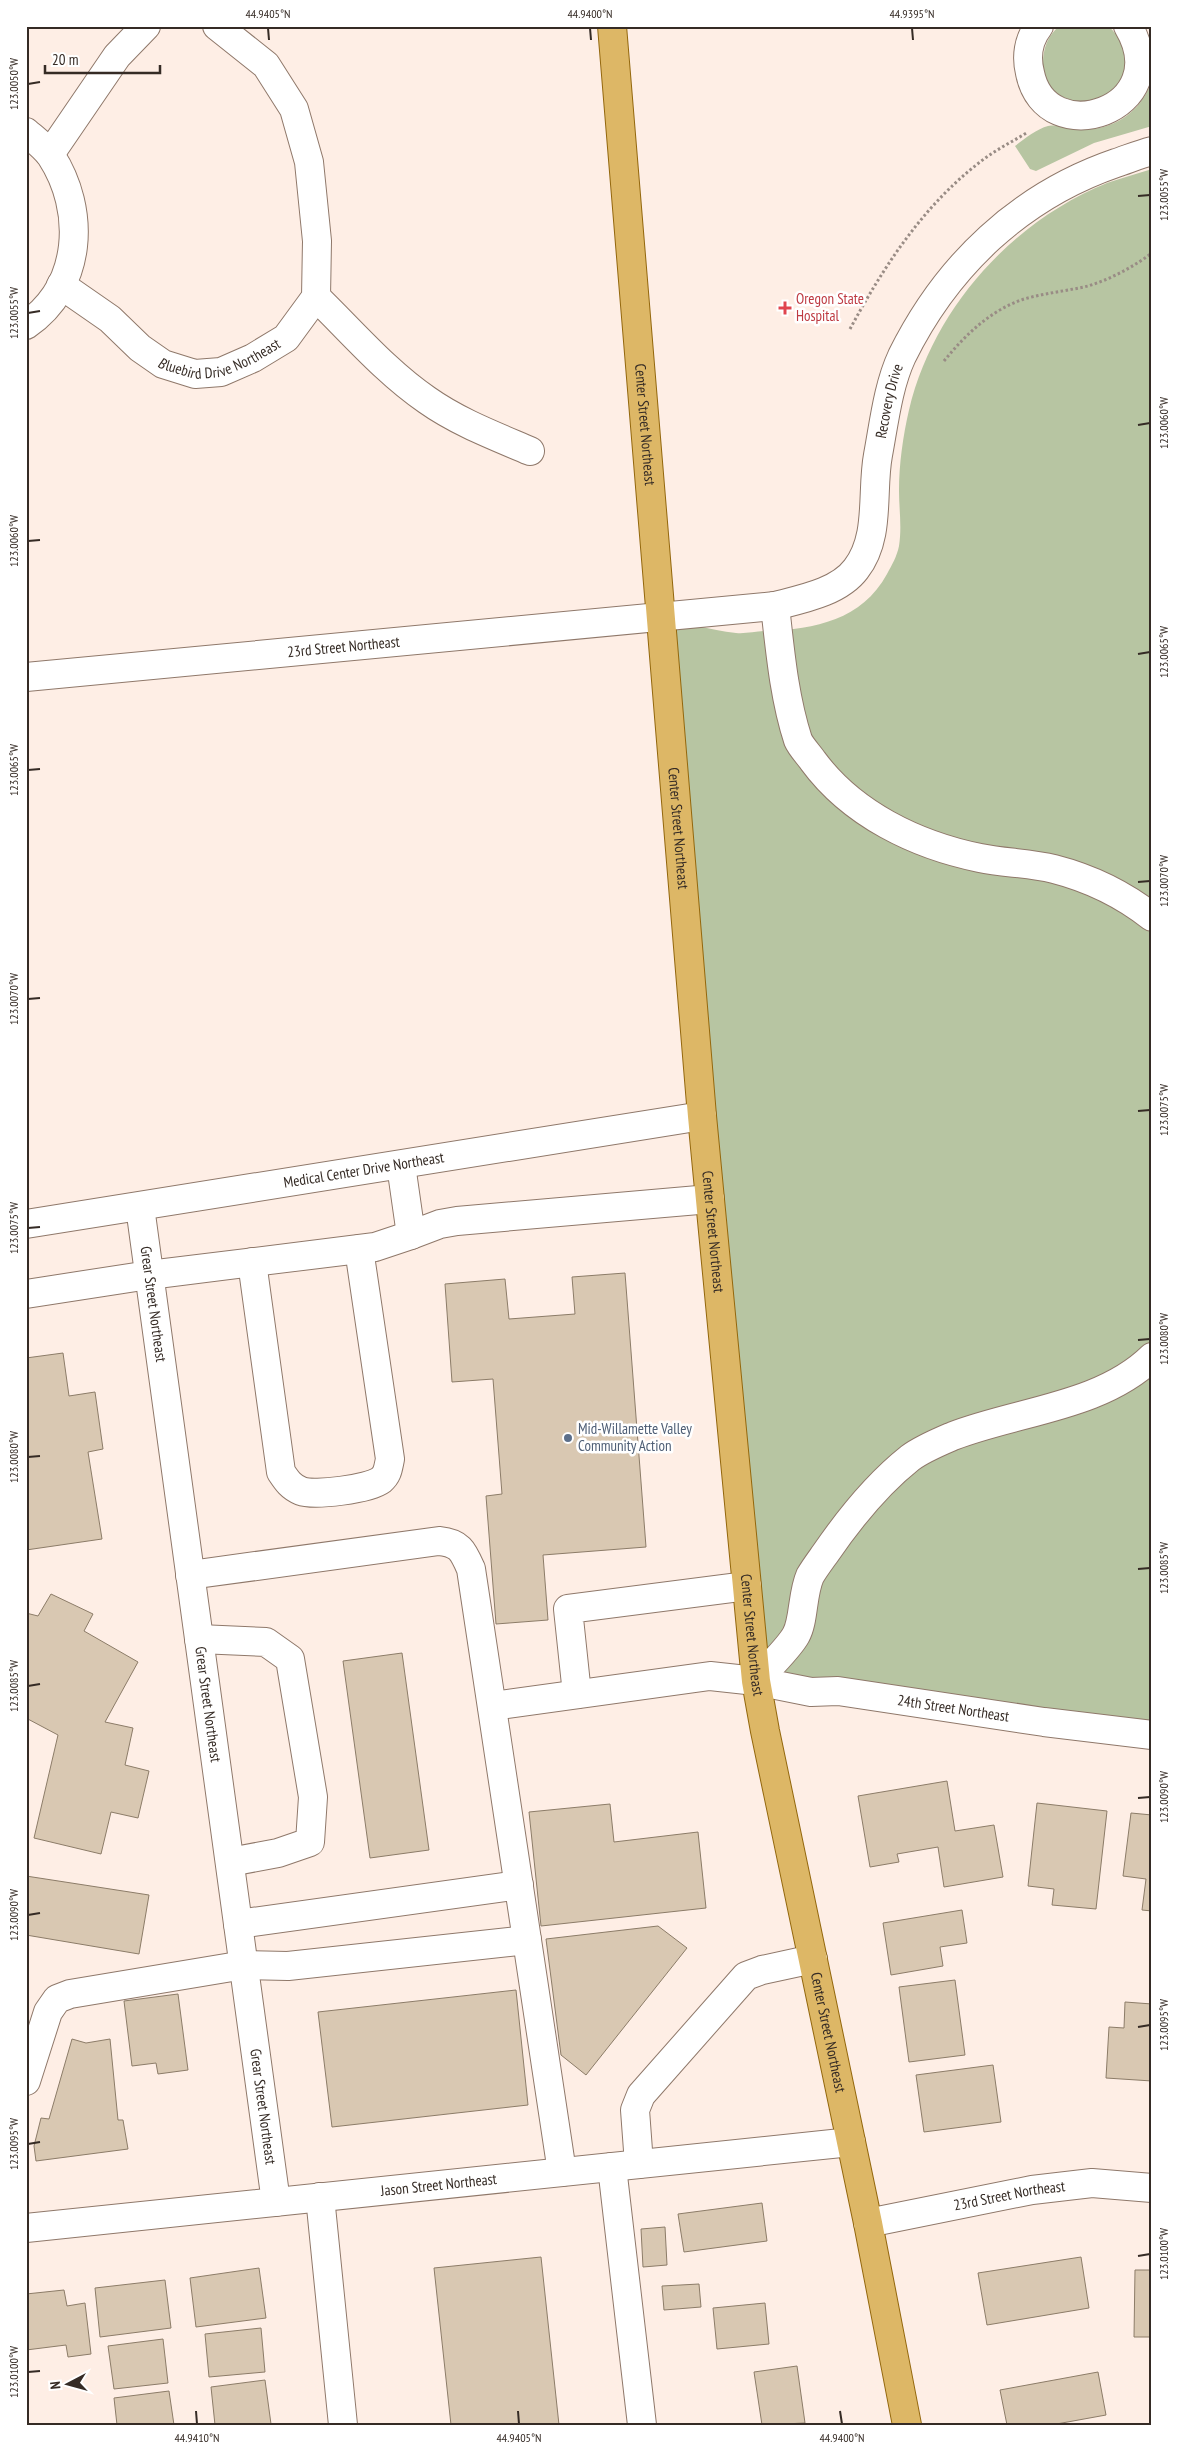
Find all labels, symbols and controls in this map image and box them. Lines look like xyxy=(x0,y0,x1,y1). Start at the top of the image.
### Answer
text: 44.9405°N xyxy=(245,6,291,21)
text: 44.9400°N xyxy=(567,6,613,21)
text: 44.9395°N xyxy=(889,6,935,21)
scale bar xyxy=(45,42,160,74)
text: 20 m xyxy=(52,50,78,69)
text: 123.0050°W xyxy=(6,58,21,110)
text: 123.0055°W xyxy=(1156,169,1171,221)
text: 123.0055°W xyxy=(6,287,21,339)
place label: Oregon State Hospital xyxy=(796,289,864,325)
marker: Oregon State Hospital xyxy=(778,301,792,315)
street label: Bluebird Drive Northeast xyxy=(155,334,284,383)
street label: Recovery Drive xyxy=(871,361,907,440)
street label: Center Street Northeast xyxy=(631,363,660,486)
text: 123.0060°W xyxy=(1156,397,1171,449)
text: 123.0060°W xyxy=(6,515,21,567)
text: 123.0065°W xyxy=(1156,626,1171,678)
street label: 23rd Street Northeast xyxy=(286,632,401,661)
text: 123.0065°W xyxy=(6,744,21,796)
street label: Center Street Northeast xyxy=(664,766,693,890)
text: 123.0070°W xyxy=(1156,855,1171,907)
text: 123.0070°W xyxy=(6,973,21,1025)
text: 123.0075°W xyxy=(1156,1084,1171,1136)
street label: Medical Center Drive Northeast xyxy=(282,1147,445,1192)
street label: Center Street Northeast xyxy=(698,1170,729,1293)
text: 123.0075°W xyxy=(6,1202,21,1254)
street label: Grear Street Northeast xyxy=(136,1245,171,1363)
text: 123.0080°W xyxy=(1156,1313,1171,1365)
place label: Mid-Willamette Valley Community Action xyxy=(578,1419,692,1455)
text: 123.0080°W xyxy=(6,1431,21,1483)
marker: Mid-Willamette Valley Community Action xyxy=(562,1432,574,1444)
text: 123.0085°W xyxy=(1156,1542,1171,1594)
street label: Center Street Northeast xyxy=(737,1573,768,1697)
street label: Grear Street Northeast xyxy=(191,1645,226,1763)
text: 123.0085°W xyxy=(6,1660,21,1712)
street label: 24th Street Northeast xyxy=(896,1690,1011,1726)
text: 123.0090°W xyxy=(1156,1771,1171,1823)
text: 123.0090°W xyxy=(6,1889,21,1941)
street label: Center Street Northeast xyxy=(807,1970,850,2094)
text: 123.0095°W xyxy=(1156,1999,1171,2051)
street label: Grear Street Northeast xyxy=(246,2048,281,2166)
text: 123.0095°W xyxy=(6,2118,21,2170)
street label: Jason Street Northeast xyxy=(379,2169,498,2200)
street label: 23rd Street Northeast xyxy=(952,2176,1066,2215)
text: 123.0100°W xyxy=(1156,2228,1171,2280)
text: 123.0100°W xyxy=(6,2346,21,2398)
north arrow xyxy=(42,2358,92,2408)
text: N xyxy=(46,2381,64,2390)
text: 44.9410°N xyxy=(174,2430,220,2445)
text: 44.9405°N xyxy=(496,2430,542,2445)
text: 44.9400°N xyxy=(819,2430,865,2445)

